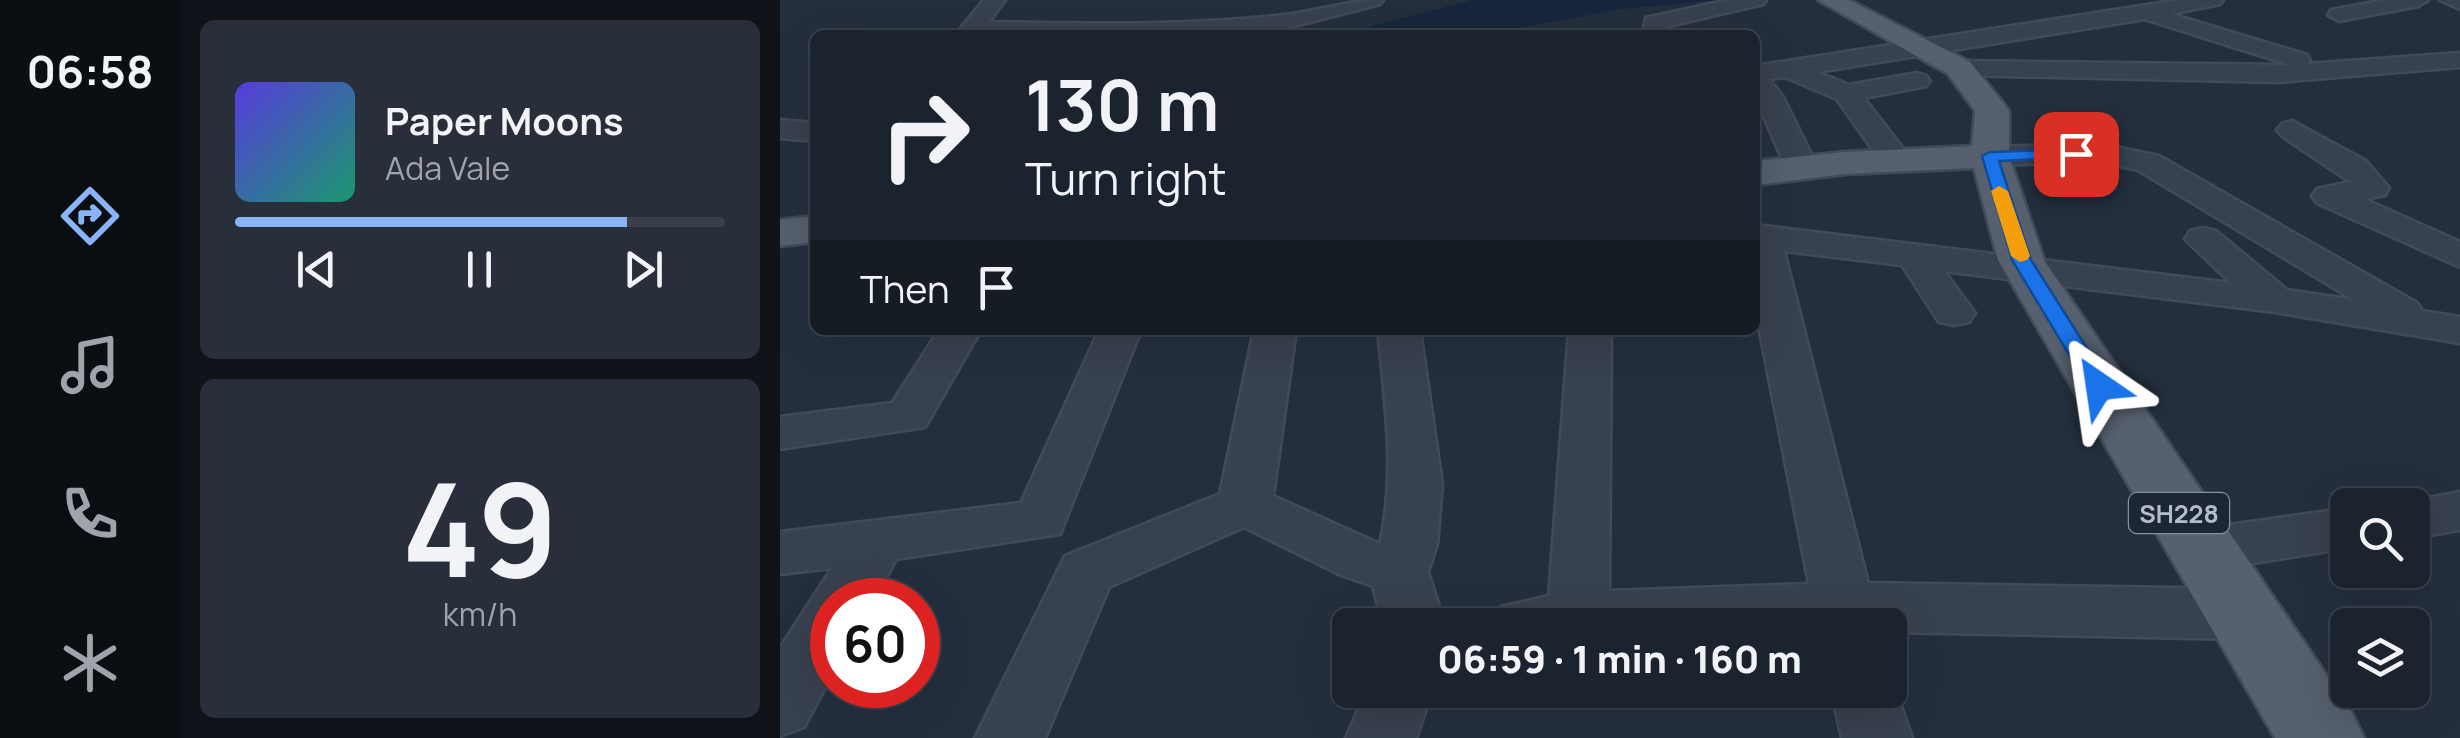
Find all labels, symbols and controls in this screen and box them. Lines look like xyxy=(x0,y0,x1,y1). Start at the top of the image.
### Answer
text: 06:58 xyxy=(27,40,153,102)
text: 130 m xyxy=(1025,56,1219,152)
icon: right xyxy=(860,70,990,200)
text: Paper Moons xyxy=(385,94,624,146)
pin xyxy=(2034,112,2119,197)
icon: arrive xyxy=(2049,127,2104,182)
text: Ada Vale xyxy=(385,146,510,190)
text: Turn right xyxy=(1025,147,1226,209)
icon: directions xyxy=(55,181,125,251)
icon: previous xyxy=(289,242,344,297)
icon: pause xyxy=(452,242,507,297)
icon: next xyxy=(616,242,671,297)
icon: arrive xyxy=(969,260,1024,315)
text: Then xyxy=(860,262,949,314)
icon: music xyxy=(55,330,125,400)
position arrow xyxy=(2047,334,2151,438)
text: 49 xyxy=(402,438,558,616)
icon: phone xyxy=(55,479,125,549)
map controls xyxy=(2330,488,2430,708)
button: search xyxy=(2330,488,2430,588)
road number: SH228 xyxy=(2129,493,2229,533)
speed limit sign: 60 xyxy=(810,578,940,708)
text: km/h xyxy=(443,592,517,636)
button: layers xyxy=(2330,608,2430,708)
icon: climate xyxy=(55,628,125,698)
text: 06:59 · 1 min · 160 m xyxy=(1437,632,1802,684)

